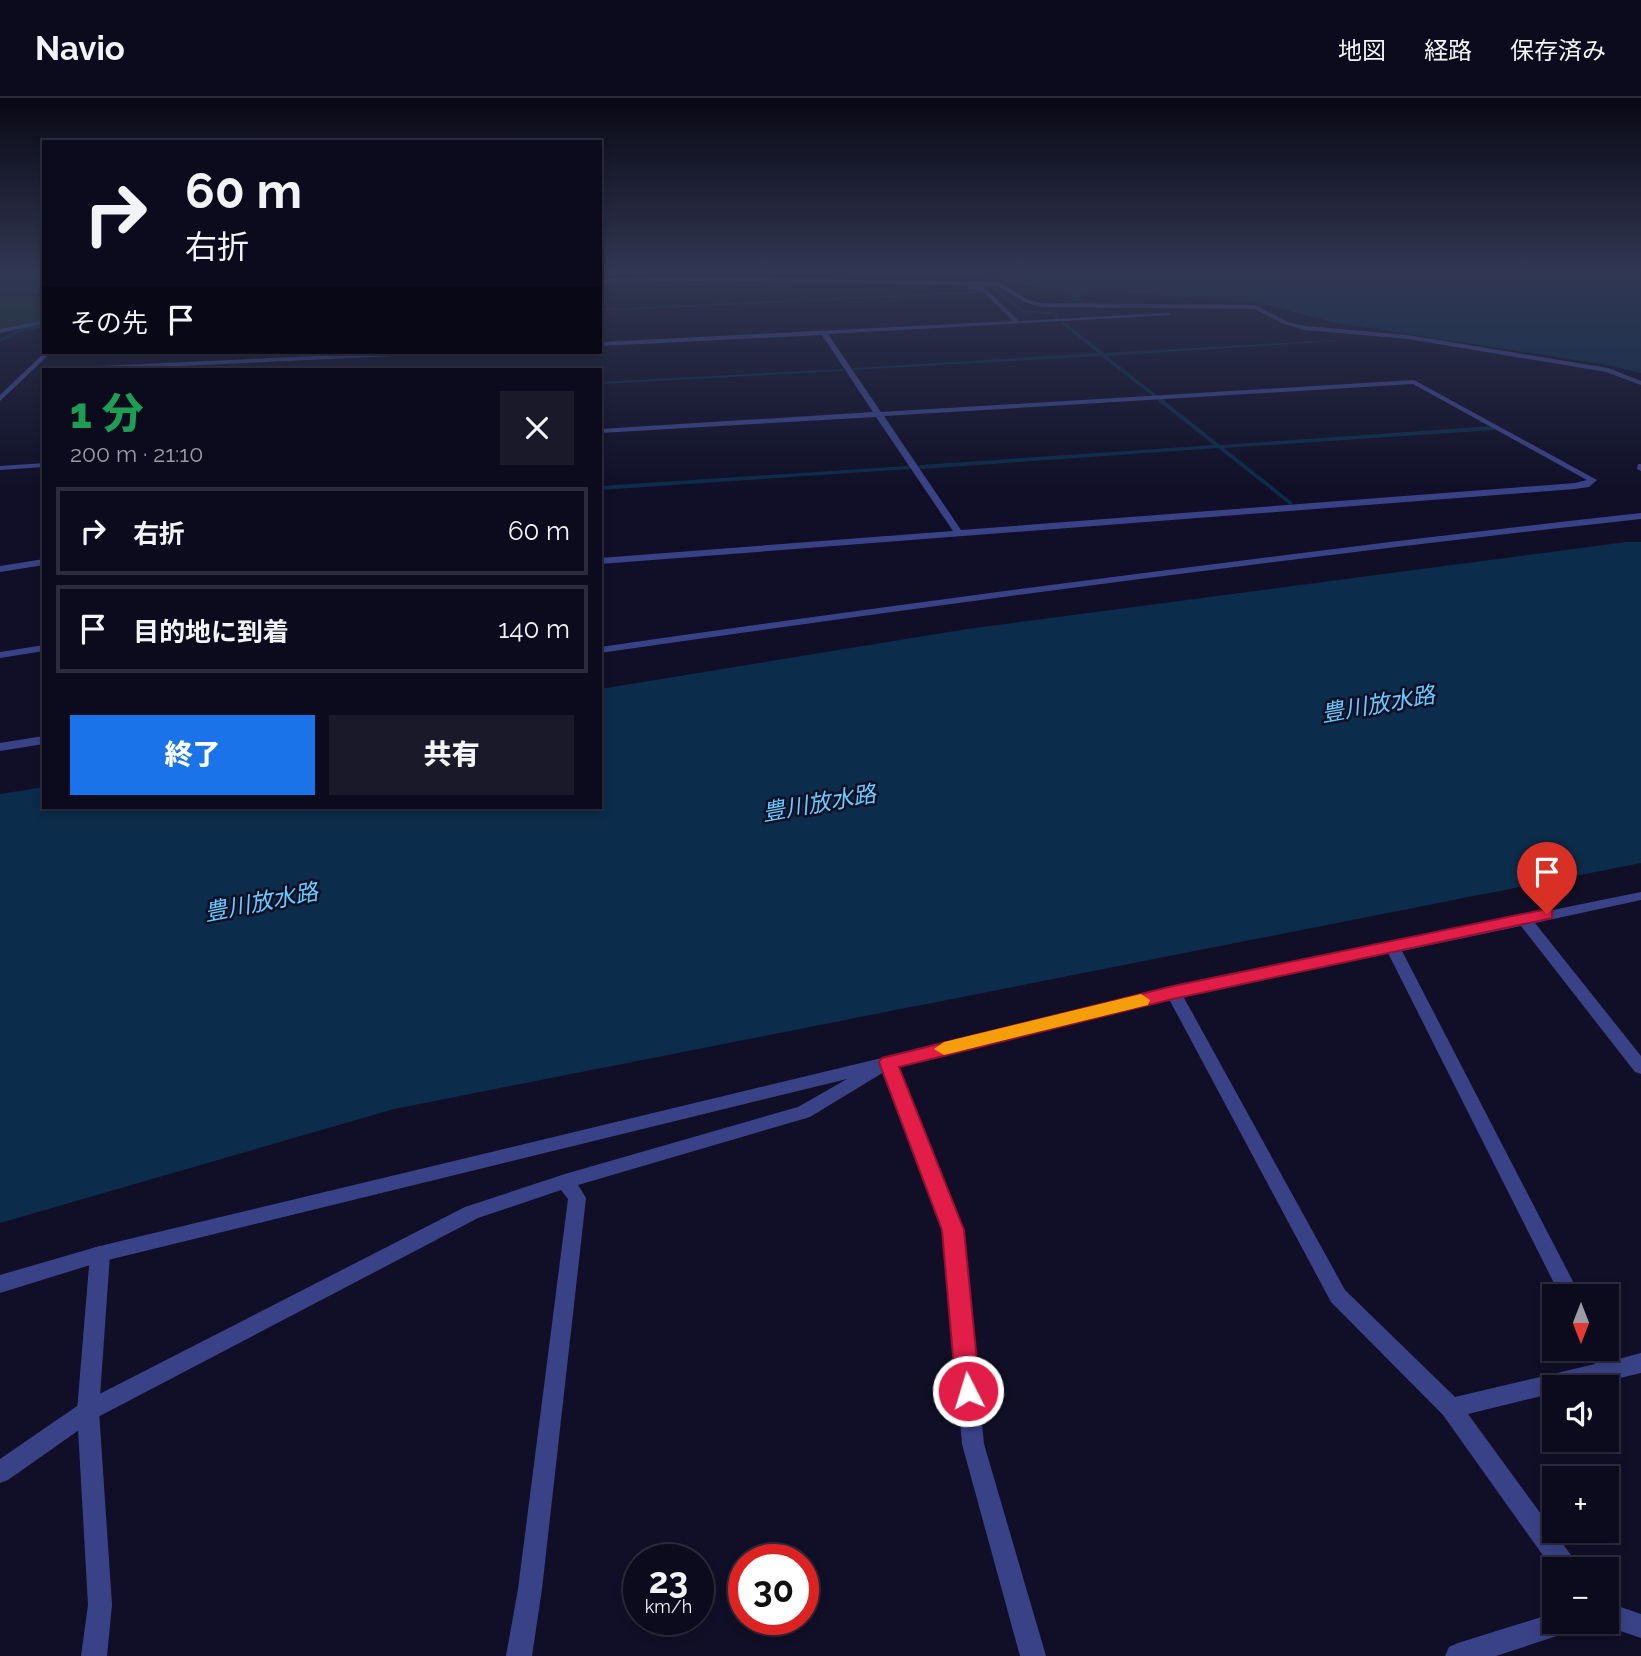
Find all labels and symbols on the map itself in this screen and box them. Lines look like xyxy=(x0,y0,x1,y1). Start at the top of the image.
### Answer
water label: 豊川放水路 xyxy=(1319,680,1439,727)
water label: 豊川放水路 xyxy=(760,779,880,826)
pin xyxy=(1517,842,1577,914)
water label: 豊川放水路 xyxy=(202,877,322,926)
north arrow xyxy=(1542,1284,1619,1362)
position arrow xyxy=(931,1354,1005,1428)
speed limit sign: 30 xyxy=(728,1544,819,1635)

